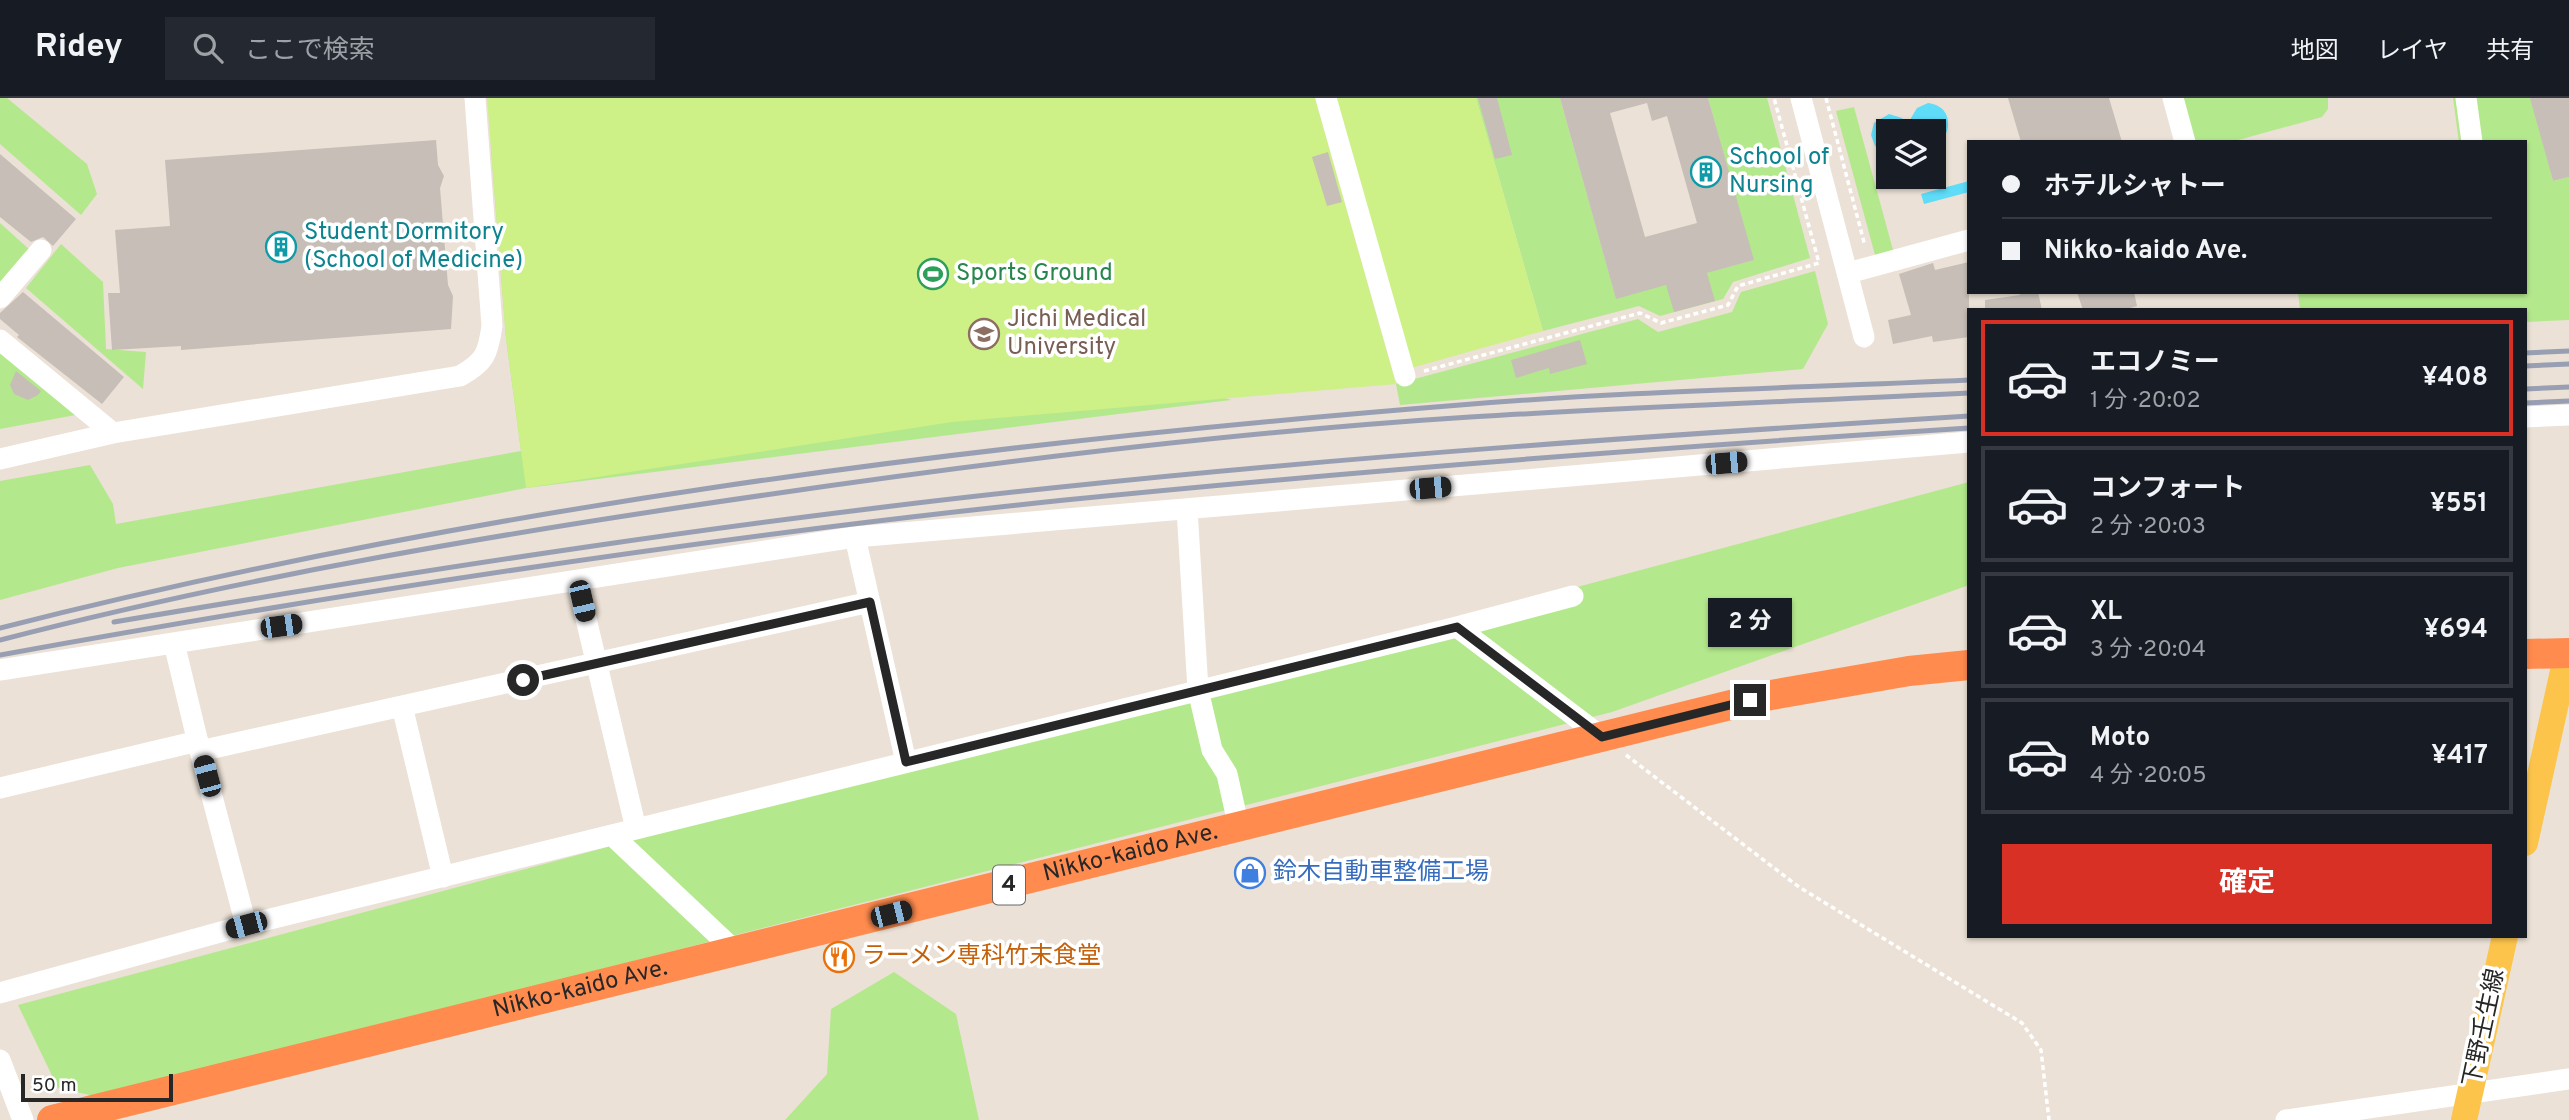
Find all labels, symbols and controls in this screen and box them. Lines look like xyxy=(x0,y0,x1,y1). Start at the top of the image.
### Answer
search box xyxy=(165,17,655,80)
text: Ridey xyxy=(35,27,123,69)
icon: search xyxy=(189,29,227,67)
text: ここで検索 xyxy=(245,35,375,68)
text: 地図 xyxy=(2291,37,2339,67)
text: レイヤ xyxy=(2377,37,2448,67)
text: 共有 xyxy=(2486,37,2534,67)
map controls xyxy=(1876,119,1946,189)
button: layers xyxy=(1876,119,1946,189)
place label: School of Nursing xyxy=(1729,143,1829,201)
building icon: School of Nursing xyxy=(1689,155,1723,189)
text: ホテルシャトー xyxy=(2044,171,2226,204)
place label: Student Dormitory (School of Medicine) xyxy=(304,218,523,276)
building icon: Student Dormitory (School of Medicine) xyxy=(264,230,298,264)
text: Nikko-kaido Ave. xyxy=(2044,235,2247,268)
sports icon: Sports Ground xyxy=(916,257,950,291)
place label: Sports Ground xyxy=(956,259,1113,289)
place label: Jichi Medical University xyxy=(1007,305,1146,363)
school or university icon: Jichi Medical University xyxy=(967,317,1001,351)
icon: car xyxy=(2006,347,2069,410)
text: エコノミー xyxy=(2090,347,2220,380)
text: ¥408 xyxy=(2422,362,2488,395)
text: 1 分 · 20:02 xyxy=(2090,387,2201,416)
car xyxy=(1705,451,1748,475)
icon: car xyxy=(2006,473,2069,536)
text: コンフォート xyxy=(2090,473,2245,506)
car xyxy=(1409,476,1452,500)
text: ¥551 xyxy=(2430,488,2488,521)
text: 2 分 · 20:03 xyxy=(2090,513,2206,542)
car xyxy=(568,578,597,624)
text: XL xyxy=(2090,596,2122,629)
callout: 2 分 xyxy=(1708,598,1792,648)
icon: car xyxy=(2006,599,2069,662)
text: 2 分 xyxy=(1729,608,1771,637)
car xyxy=(259,613,304,639)
text: ¥694 xyxy=(2424,614,2488,647)
text: 3 分 · 20:04 xyxy=(2090,636,2206,665)
route start xyxy=(507,664,539,696)
route end xyxy=(1734,684,1766,716)
text: Moto xyxy=(2090,722,2150,755)
icon: car xyxy=(2006,725,2069,788)
text: ¥417 xyxy=(2431,740,2488,773)
car xyxy=(192,753,223,799)
text: 4 分 · 20:05 xyxy=(2090,762,2207,791)
street label: Nikko-kaido Ave. xyxy=(1040,817,1221,889)
button: 確定 xyxy=(2002,844,2492,924)
shop icon: 鈴木自動車整備工場 xyxy=(1233,856,1267,890)
place label: 鈴木自動車整備工場 xyxy=(1273,858,1489,888)
road number: 4 xyxy=(993,866,1025,904)
car xyxy=(869,899,914,929)
car xyxy=(223,909,270,941)
restaurant icon: ラーメン専科竹末食堂 xyxy=(822,940,856,974)
place label: ラーメン専科竹末食堂 xyxy=(862,942,1101,972)
street label: Nikko-kaido Ave. xyxy=(490,953,671,1025)
street label: 下野壬生線 xyxy=(2458,966,2512,1090)
scale bar xyxy=(21,1071,173,1103)
text: 50 m xyxy=(32,1074,77,1098)

